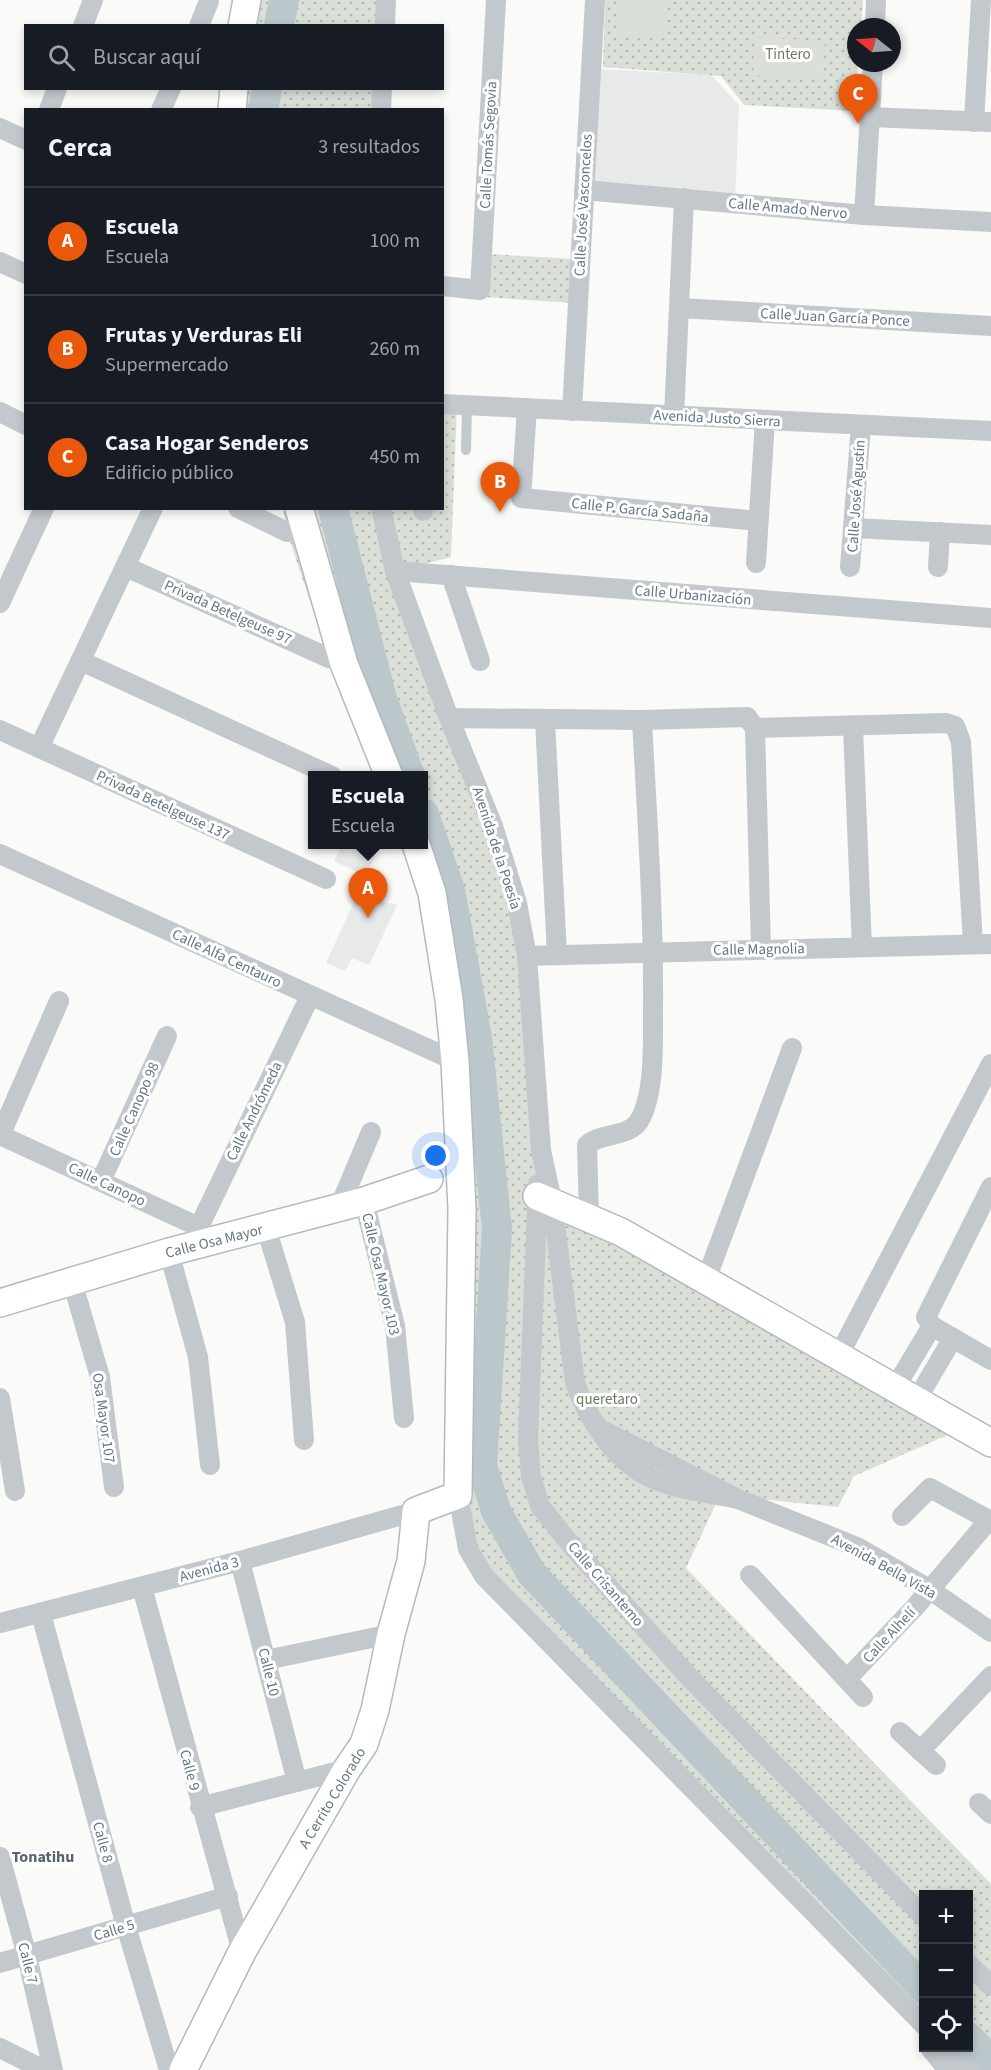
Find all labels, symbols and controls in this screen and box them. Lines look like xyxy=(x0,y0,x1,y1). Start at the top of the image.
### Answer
north arrow xyxy=(847,18,901,72)
search box xyxy=(24,24,444,90)
icon: search xyxy=(45,41,78,74)
text: Buscar aquí xyxy=(93,41,201,73)
park label: Tintero xyxy=(765,44,811,65)
pin: C xyxy=(838,74,878,124)
street label: Calle Tomás Segovia xyxy=(475,81,502,209)
text: Cerca xyxy=(48,129,112,166)
text: 3 resultados xyxy=(318,133,420,161)
street label: Calle José Vasconcelos xyxy=(569,133,598,277)
street label: Calle Amado Nervo xyxy=(727,193,848,224)
text: Escuela xyxy=(105,211,179,243)
text: A xyxy=(62,227,73,255)
text: 100 m xyxy=(370,227,420,255)
text: Escuela xyxy=(105,243,169,271)
street label: Calle Juan García Ponce xyxy=(760,303,910,332)
text: Frutas y Verduras Eli xyxy=(105,319,302,351)
text: B xyxy=(61,335,74,363)
text: 260 m xyxy=(370,335,420,363)
text: Supermercado xyxy=(105,351,229,379)
street label: Avenida Justo Sierra xyxy=(653,405,781,432)
text: Casa Hogar Senderos xyxy=(105,427,309,459)
street label: Calle José Agustín xyxy=(842,439,871,553)
text: C xyxy=(62,443,73,471)
text: 450 m xyxy=(370,443,420,471)
text: Edificio público xyxy=(105,459,234,487)
pin: B xyxy=(480,462,520,512)
street label: Calle P. García Sadaña xyxy=(570,493,710,528)
street label: Privada Betelgeuse 97 xyxy=(161,575,295,650)
street label: Calle Urbanización xyxy=(634,580,752,611)
street label: Privada Betelgeuse 137 xyxy=(93,765,233,846)
popup xyxy=(308,771,428,849)
text: Escuela xyxy=(331,780,405,812)
street label: Avenida de la Poesía xyxy=(467,784,526,912)
text: Escuela xyxy=(331,812,395,840)
pin: A xyxy=(348,868,388,918)
street label: Calle Alfa Centauro xyxy=(169,924,285,993)
street label: Calle Magnolia xyxy=(713,938,805,961)
street label: Calle Andrómeda xyxy=(221,1058,288,1164)
street label: Calle Canopo 98 xyxy=(104,1059,165,1160)
your location xyxy=(421,1141,450,1170)
street label: Calle Canopo xyxy=(65,1157,149,1212)
street label: Calle Osa Mayor 103 xyxy=(356,1211,405,1337)
street label: Calle Osa Mayor xyxy=(163,1219,266,1264)
street label: Osa Mayor 107 xyxy=(87,1372,120,1465)
park label: queretaro xyxy=(576,1389,638,1410)
street label: Avenida Bella Vista xyxy=(827,1529,940,1604)
street label: Calle Crisantemo xyxy=(563,1537,649,1631)
street label: Avenida 3 xyxy=(177,1551,241,1587)
street label: Calle Alhelí xyxy=(858,1602,922,1668)
street label: Calle 10 xyxy=(252,1646,285,1699)
street label: A Cerrito Colorado xyxy=(294,1744,371,1853)
street label: Calle 9 xyxy=(174,1747,205,1793)
street label: Calle 8 xyxy=(87,1819,118,1865)
district label: Tonatihu xyxy=(12,1846,74,1868)
map controls xyxy=(919,1890,973,2052)
button: + xyxy=(919,1890,973,1944)
street label: Calle 5 xyxy=(91,1914,137,1947)
street label: Calle 7 xyxy=(12,1940,43,1986)
button: − xyxy=(919,1944,973,1998)
button: locate xyxy=(919,1998,973,2052)

